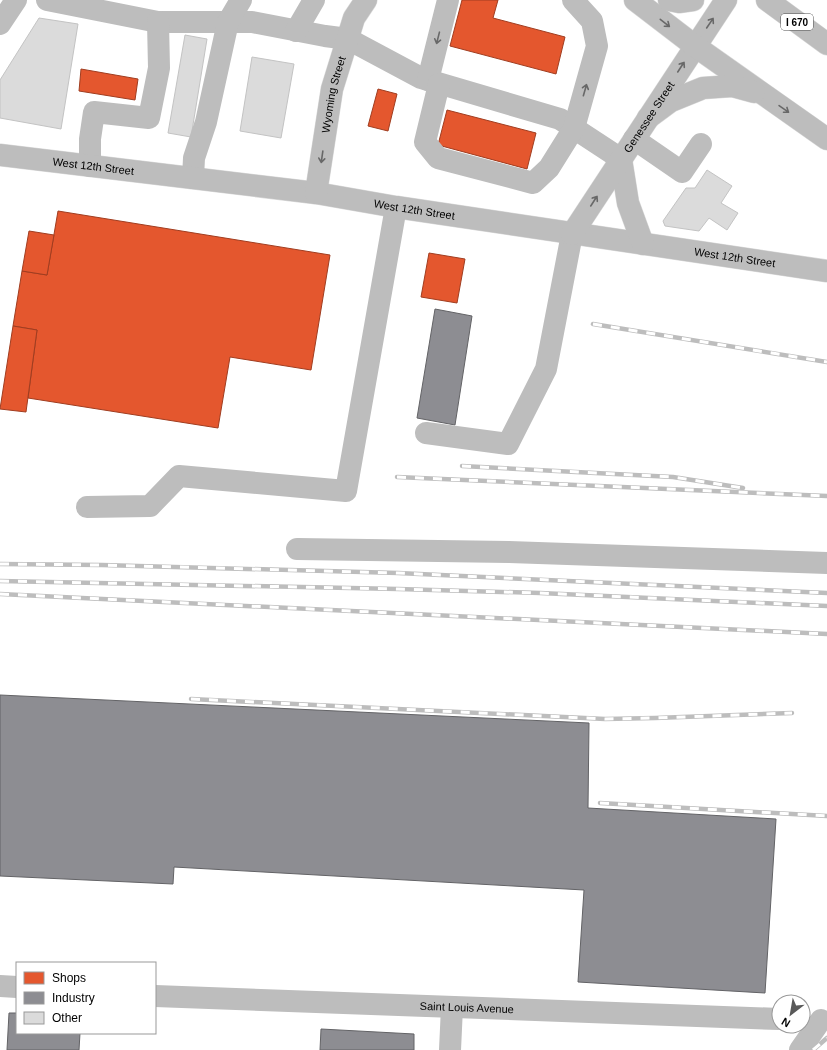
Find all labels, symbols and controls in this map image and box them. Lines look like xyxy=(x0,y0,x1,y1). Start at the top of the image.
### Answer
road number: I 670 xyxy=(781,14,813,30)
one-way arrow xyxy=(707,17,715,29)
one-way arrow xyxy=(660,19,671,28)
one-way arrow xyxy=(434,31,442,44)
street label: Wyoming Street xyxy=(319,55,348,134)
one-way arrow xyxy=(677,62,685,73)
street label: Genessee Street xyxy=(621,79,677,155)
one-way arrow xyxy=(582,84,589,97)
one-way arrow xyxy=(778,105,789,113)
one-way arrow xyxy=(318,151,326,164)
street label: West 12th Street xyxy=(52,155,135,177)
one-way arrow xyxy=(590,195,598,207)
street label: West 12th Street xyxy=(373,197,456,222)
street label: West 12th Street xyxy=(693,245,776,269)
legend xyxy=(16,962,156,1034)
text: Shops xyxy=(52,971,86,985)
text: Industry xyxy=(52,991,95,1005)
north arrow xyxy=(771,994,811,1034)
street label: Saint Louis Avenue xyxy=(420,1000,514,1015)
text: Other xyxy=(52,1011,82,1025)
text: N xyxy=(779,1015,792,1030)

